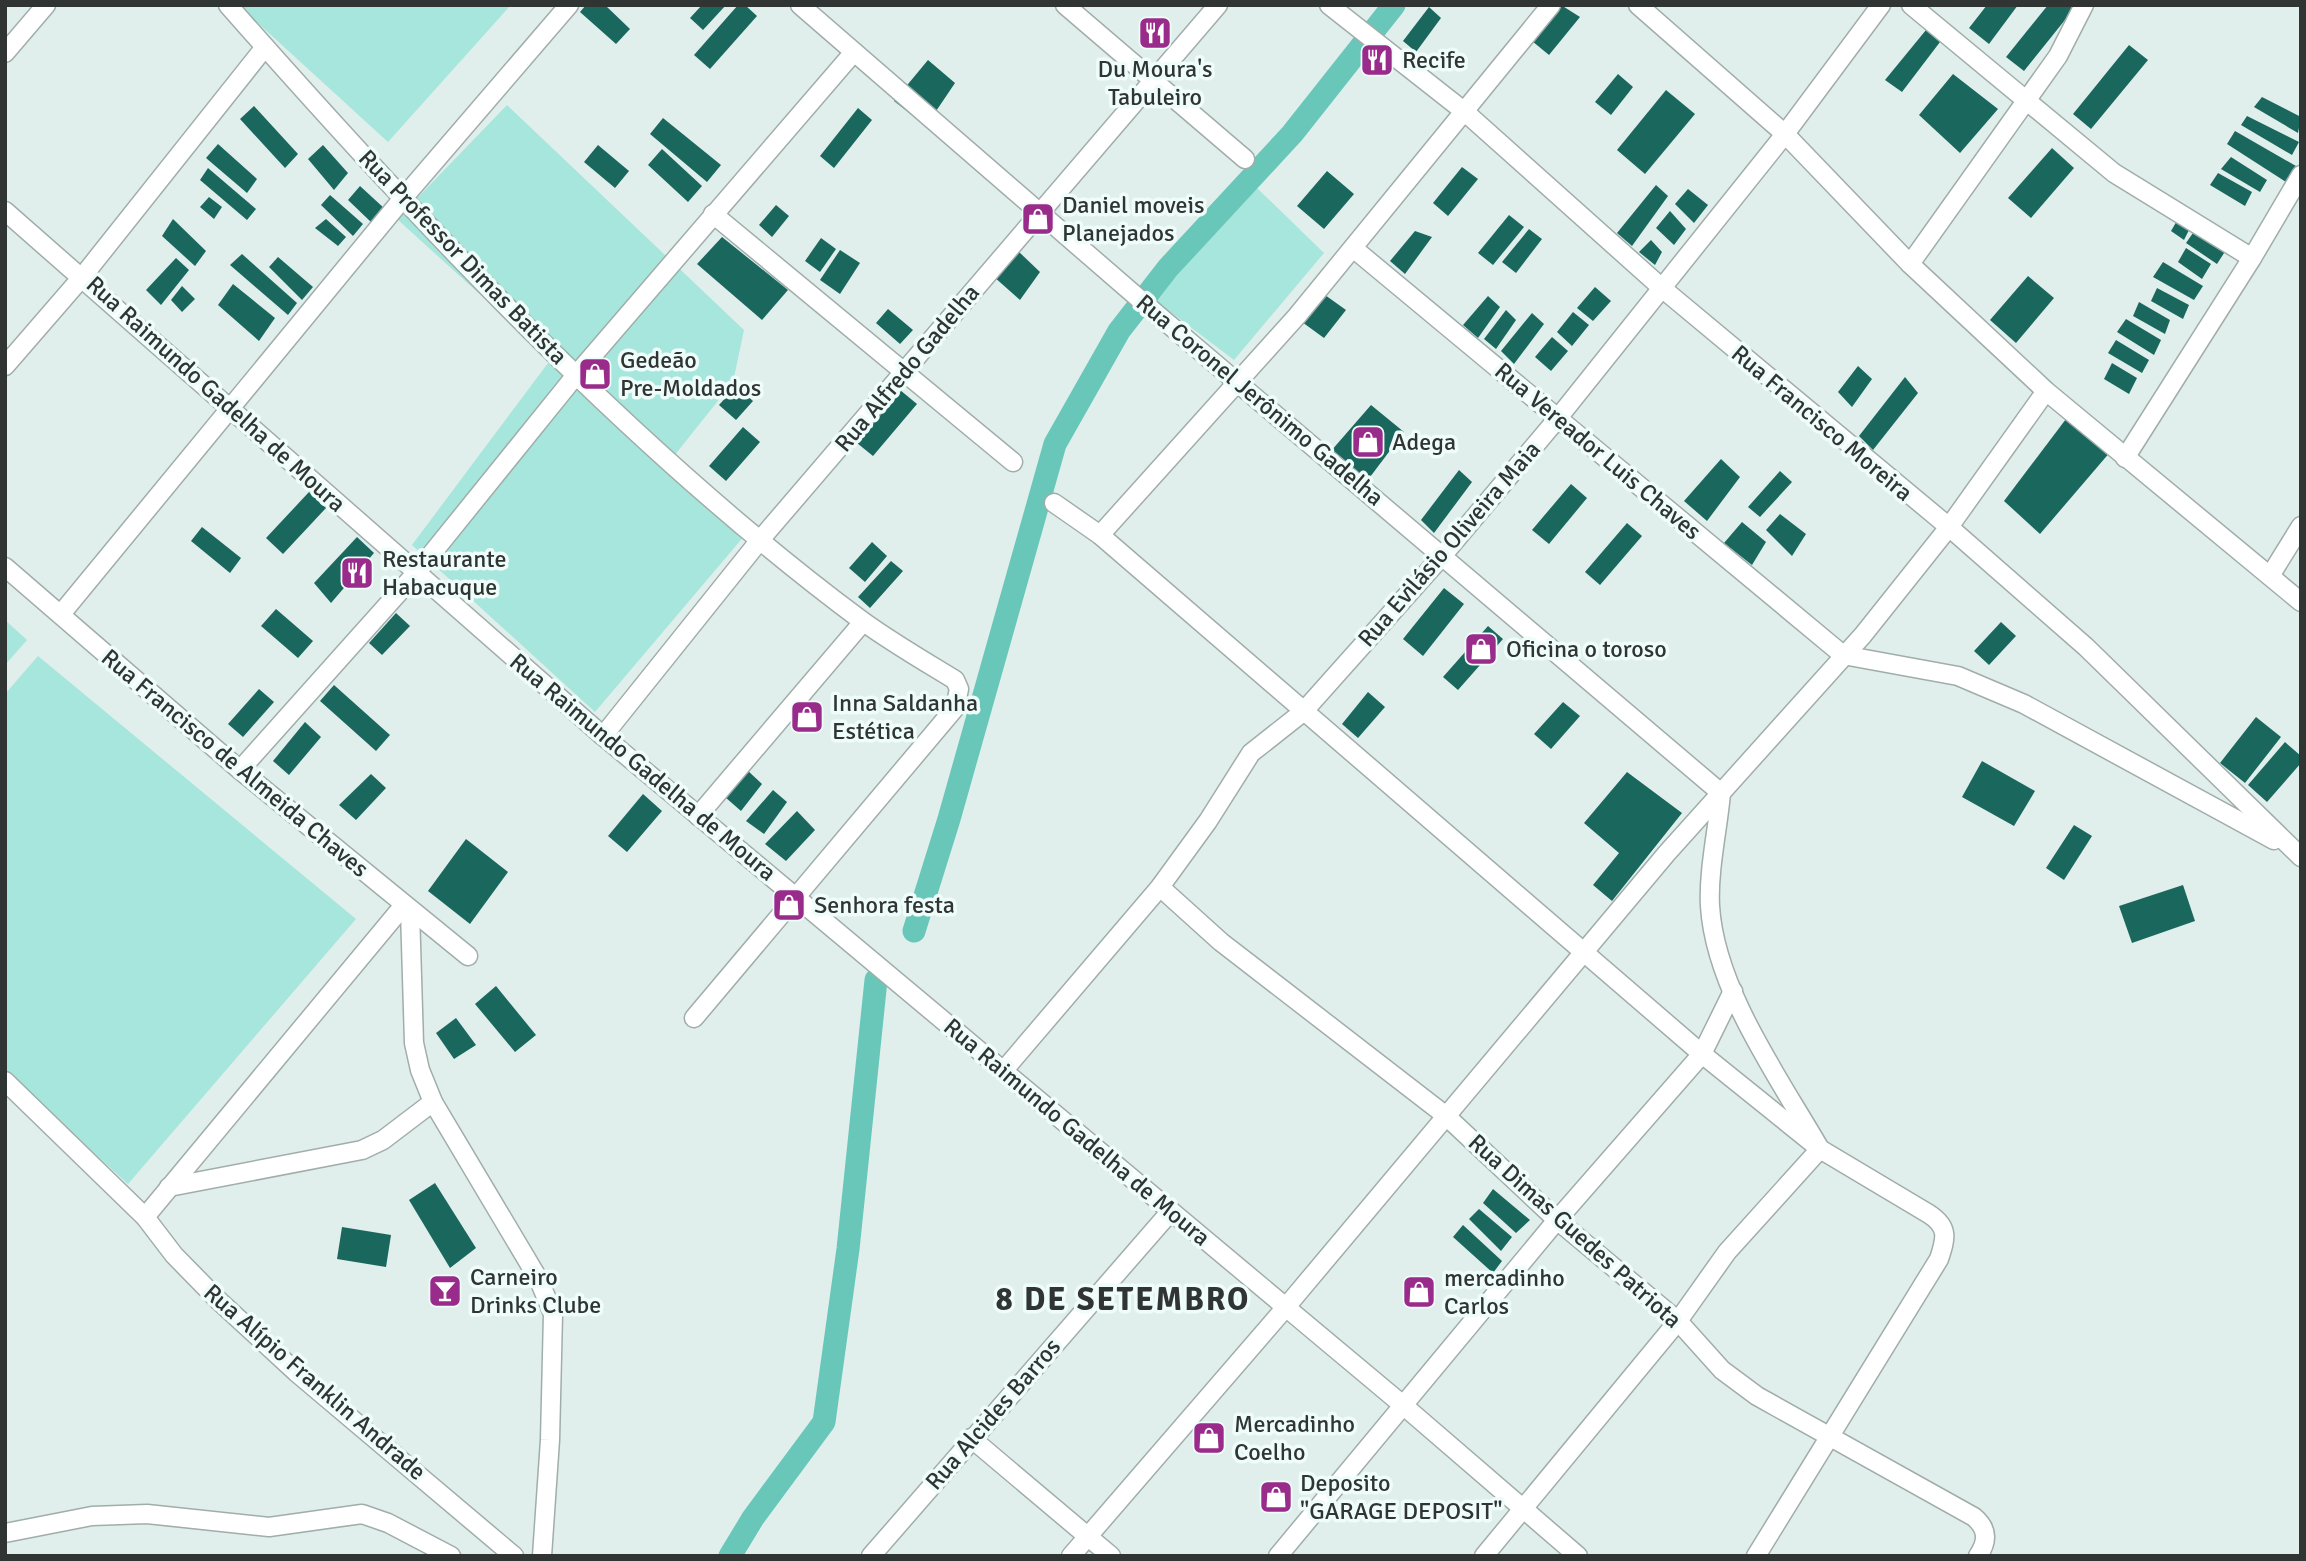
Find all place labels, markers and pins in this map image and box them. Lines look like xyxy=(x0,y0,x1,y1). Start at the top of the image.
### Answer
restaurant icon: Du Moura's Tabuleiro xyxy=(1136,14,1174,52)
restaurant icon: Recife xyxy=(1358,41,1396,79)
place label: Recife xyxy=(1402,45,1466,75)
place label: Du Moura's Tabuleiro xyxy=(1097,54,1213,112)
place label: Daniel moveis Planejados xyxy=(1062,190,1204,248)
shop icon: Daniel moveis Planejados xyxy=(1019,200,1057,238)
place label: Gedeão Pre-Moldados xyxy=(620,345,761,403)
shop icon: Gedeão Pre-Moldados xyxy=(576,355,614,393)
shop icon: Adega xyxy=(1349,423,1387,461)
place label: Adega xyxy=(1392,427,1456,457)
place label: Restaurante Habacuque xyxy=(382,544,506,602)
restaurant icon: Restaurante Habacuque xyxy=(338,554,376,592)
shop icon: Oficina o toroso xyxy=(1462,630,1500,668)
place label: Oficina o toroso xyxy=(1506,634,1667,664)
place label: Inna Saldanha Estética xyxy=(832,688,978,746)
shop icon: Inna Saldanha Estética xyxy=(788,698,826,736)
shop icon: Senhora festa xyxy=(770,886,808,924)
place label: Senhora festa xyxy=(814,890,955,920)
place label: Carneiro Drinks Clube xyxy=(470,1262,601,1320)
place label: mercadinho Carlos xyxy=(1444,1263,1565,1321)
bar icon: Carneiro Drinks Clube xyxy=(426,1272,464,1310)
shop icon: mercadinho Carlos xyxy=(1400,1273,1438,1311)
place label: Mercadinho Coelho xyxy=(1234,1409,1355,1467)
shop icon: Mercadinho Coelho xyxy=(1190,1419,1228,1457)
place label: Deposito "GARAGE DEPOSIT" xyxy=(1300,1468,1502,1526)
shop icon: Deposito "GARAGE DEPOSIT" xyxy=(1257,1478,1295,1516)

